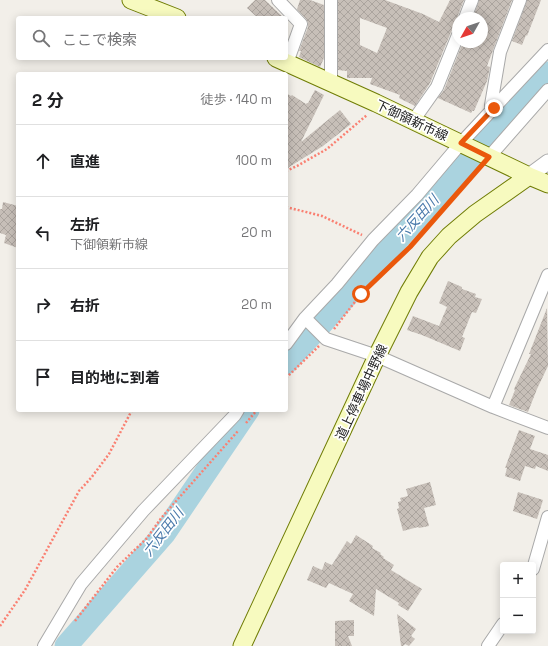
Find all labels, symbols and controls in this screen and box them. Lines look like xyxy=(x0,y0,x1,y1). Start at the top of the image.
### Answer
north arrow xyxy=(452,12,488,48)
search box xyxy=(16,16,288,60)
icon: search xyxy=(30,27,52,49)
text: ここで検索 xyxy=(62,30,137,49)
text: 2 分 xyxy=(32,89,63,111)
text: 徒歩 · 140 m xyxy=(200,91,272,108)
street label: 下御領新市線 xyxy=(373,96,451,145)
route end xyxy=(485,99,503,117)
icon: ahead xyxy=(32,150,54,172)
text: 直進 xyxy=(70,152,100,171)
text: 100 m xyxy=(235,152,272,169)
water label: 六反田川 xyxy=(392,190,444,245)
text: 左折 xyxy=(70,215,100,234)
icon: left xyxy=(32,222,54,244)
text: 20 m xyxy=(241,224,272,241)
text: 下御領新市線 xyxy=(70,236,148,253)
route start xyxy=(352,285,370,303)
icon: right xyxy=(32,294,54,316)
text: 右折 xyxy=(70,296,100,315)
text: 20 m xyxy=(241,296,272,313)
street label: 道上停車場中野線 xyxy=(332,341,391,443)
icon: arrive xyxy=(32,366,54,388)
text: 目的地に到着 xyxy=(70,368,160,387)
water label: 六反田川 xyxy=(139,503,189,560)
map controls xyxy=(500,562,536,634)
button: + xyxy=(500,562,536,598)
button: − xyxy=(500,598,536,634)

